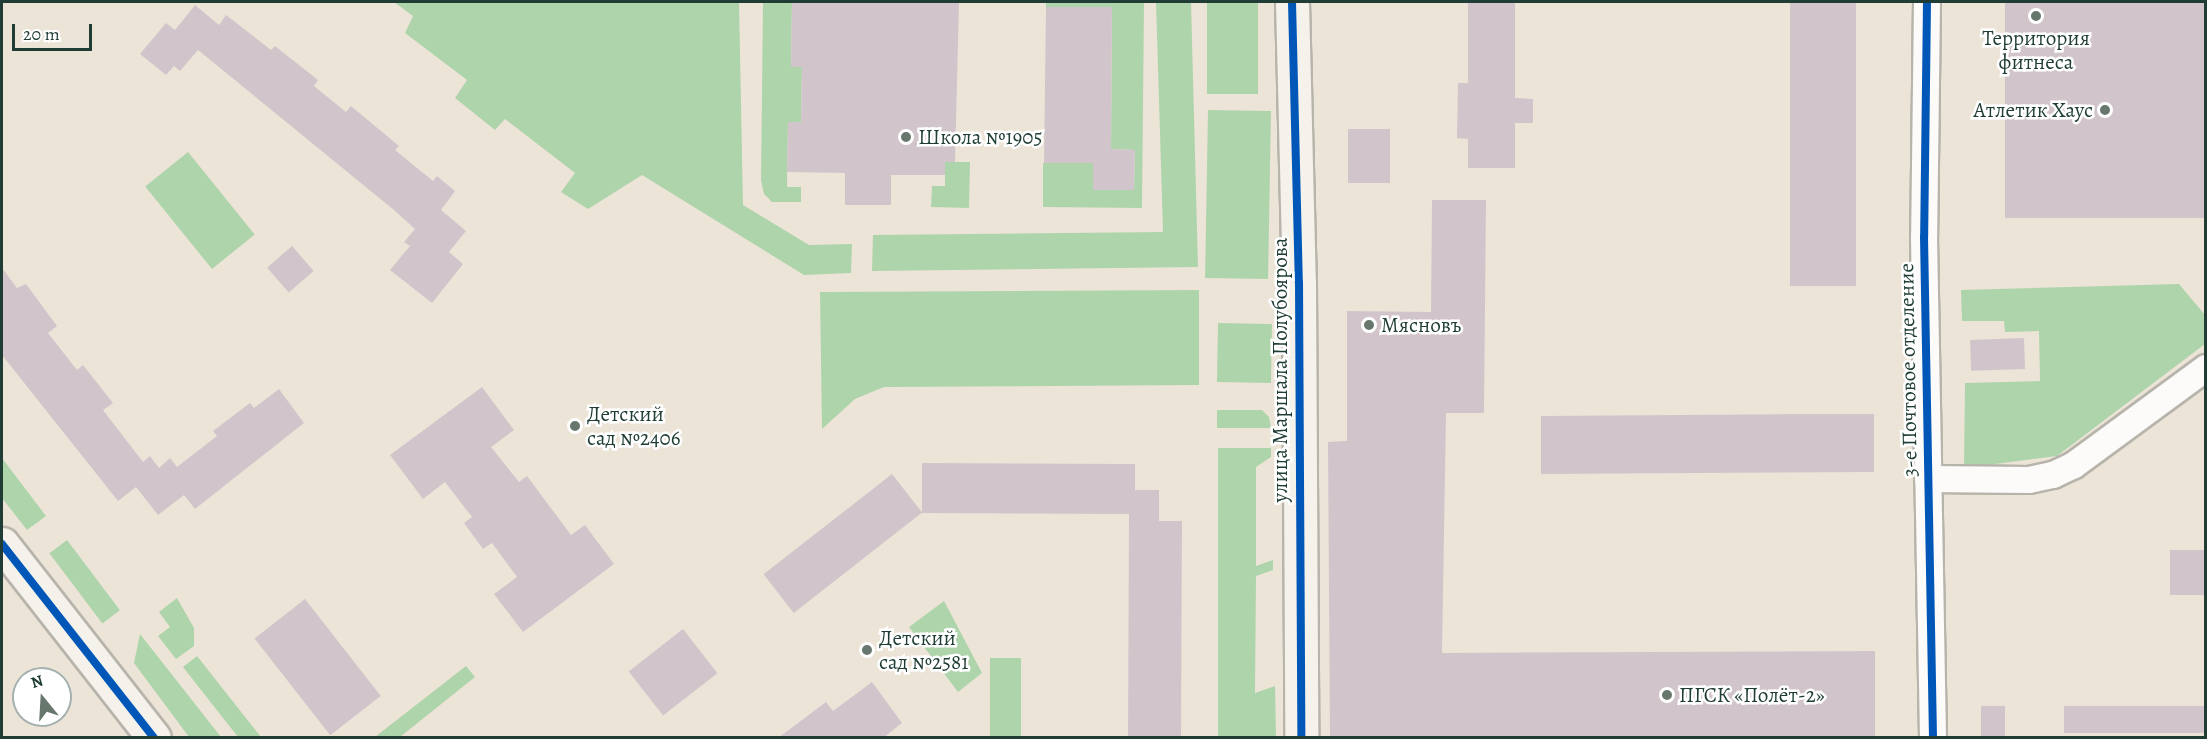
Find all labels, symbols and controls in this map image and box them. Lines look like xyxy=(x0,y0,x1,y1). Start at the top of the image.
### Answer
marker: Территория фитнеса xyxy=(2029,9,2043,23)
scale bar xyxy=(15,12,94,50)
text: 20 m xyxy=(23,22,60,46)
place label: Территория фитнеса xyxy=(1982,25,2090,75)
place label: Атлетик Хаус xyxy=(1974,97,2093,123)
marker: Атлетик Хаус xyxy=(2098,103,2112,117)
place label: Школа №1905 xyxy=(918,124,1042,150)
marker: Школа №1905 xyxy=(899,130,913,144)
street label: улица Маршала Полубоярова xyxy=(1267,238,1293,502)
street label: 3-е Почтовое отделение xyxy=(1894,263,1922,477)
place label: Мясновъ xyxy=(1381,312,1461,338)
marker: Мясновъ xyxy=(1362,318,1376,332)
place label: Детский сад №2406 xyxy=(587,401,680,451)
marker: Детский сад №2406 xyxy=(568,419,582,433)
place label: Детский сад №2581 xyxy=(879,625,968,675)
marker: Детский сад №2581 xyxy=(860,643,874,657)
north arrow xyxy=(12,667,72,727)
text: N xyxy=(28,670,46,694)
place label: ПГСК «Полёт-2» xyxy=(1679,682,1825,708)
marker: ПГСК «Полёт-2» xyxy=(1660,688,1674,702)

